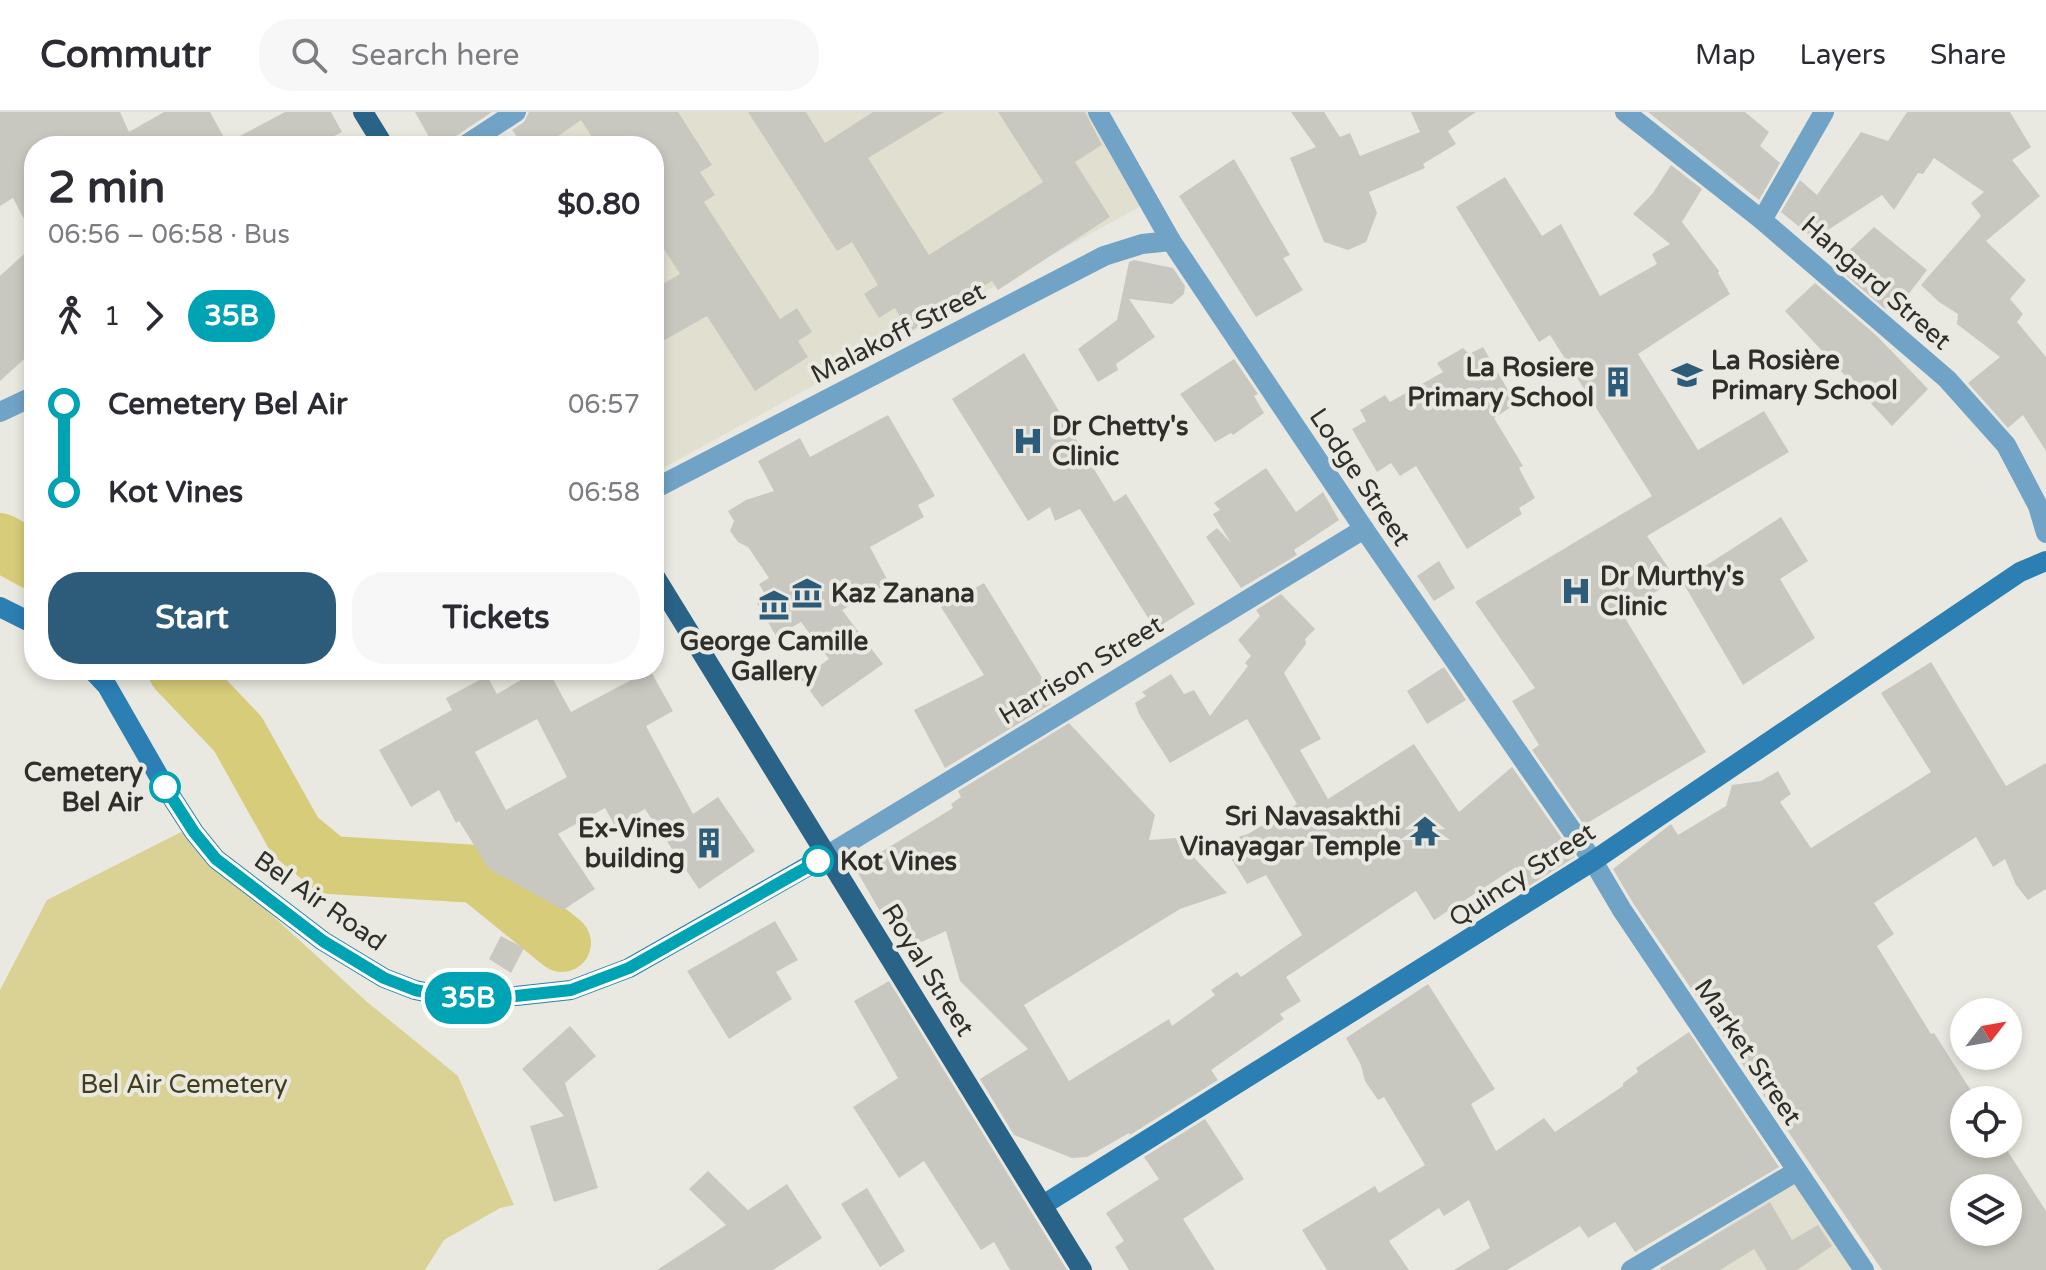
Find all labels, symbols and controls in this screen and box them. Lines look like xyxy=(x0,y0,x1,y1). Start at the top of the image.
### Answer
search box xyxy=(259,19,819,91)
text: Commutr xyxy=(40,32,211,78)
icon: search xyxy=(287,33,331,77)
text: Search here xyxy=(351,37,519,74)
text: Map xyxy=(1695,38,1756,72)
text: Layers xyxy=(1800,38,1886,72)
text: Share xyxy=(1930,38,2006,72)
text: 2 min xyxy=(48,162,165,215)
text: $0.80 xyxy=(557,186,640,223)
street label: Hangard Street xyxy=(1795,210,1957,356)
text: 06:56 – 06:58 · Bus xyxy=(48,219,290,250)
street label: Malakoff Street xyxy=(806,276,990,390)
icon: walk xyxy=(48,294,92,338)
icon: forward xyxy=(132,294,176,338)
text: 35B xyxy=(204,299,259,333)
text: 1 xyxy=(104,301,120,332)
place label: La Rosière Primary School xyxy=(1711,345,1898,406)
place label: La Rosiere Primary School xyxy=(1407,352,1594,413)
school or university icon: La Rosière Primary School xyxy=(1670,358,1704,392)
building icon: La Rosiere Primary School xyxy=(1601,365,1635,399)
text: Cemetery Bel Air xyxy=(108,386,348,423)
text: 06:57 xyxy=(568,389,640,420)
street label: Lodge Street xyxy=(1303,402,1417,552)
place label: Dr Chetty's Clinic xyxy=(1052,411,1189,472)
hospital icon: Dr Chetty's Clinic xyxy=(1011,424,1045,458)
text: Kot Vines xyxy=(108,474,243,511)
text: 06:58 xyxy=(568,477,640,508)
place label: Dr Murthy's Clinic xyxy=(1600,561,1744,622)
button: Start xyxy=(48,572,336,664)
button: Tickets xyxy=(352,572,640,664)
hospital icon: Dr Murthy's Clinic xyxy=(1559,574,1593,608)
museum icon: Kaz Zanana xyxy=(790,576,824,610)
place label: Kaz Zanana xyxy=(831,578,975,609)
museum icon: George Camille Gallery xyxy=(757,588,791,622)
street label: Harrison Street xyxy=(993,609,1169,731)
place label: George Camille Gallery xyxy=(680,626,868,687)
place label: Cemetery Bel Air xyxy=(24,757,144,818)
marker: Cemetery Bel Air xyxy=(150,772,180,802)
place label: Sri Navasakthi Vinayagar Temple xyxy=(1180,801,1401,862)
place label: Ex-Vines building xyxy=(578,813,685,874)
temple icon: Sri Navasakthi Vinayagar Temple xyxy=(1408,814,1442,848)
street label: Quincy Street xyxy=(1443,816,1601,934)
building icon: Ex-Vines building xyxy=(692,826,726,860)
street label: Bel Air Road xyxy=(248,844,392,958)
marker: Kot Vines xyxy=(803,846,833,876)
place label: Kot Vines xyxy=(840,846,957,877)
street label: Royal Street xyxy=(875,898,981,1042)
line badge: 35B xyxy=(422,972,514,1024)
street label: Market Street xyxy=(1688,973,1808,1131)
text: 35B xyxy=(441,981,495,1015)
north arrow xyxy=(1950,998,2022,1070)
map controls xyxy=(1950,998,2022,1246)
park label: Bel Air Cemetery xyxy=(80,1069,288,1100)
button: locate xyxy=(1950,1086,2022,1158)
button: layers xyxy=(1950,1174,2022,1246)

